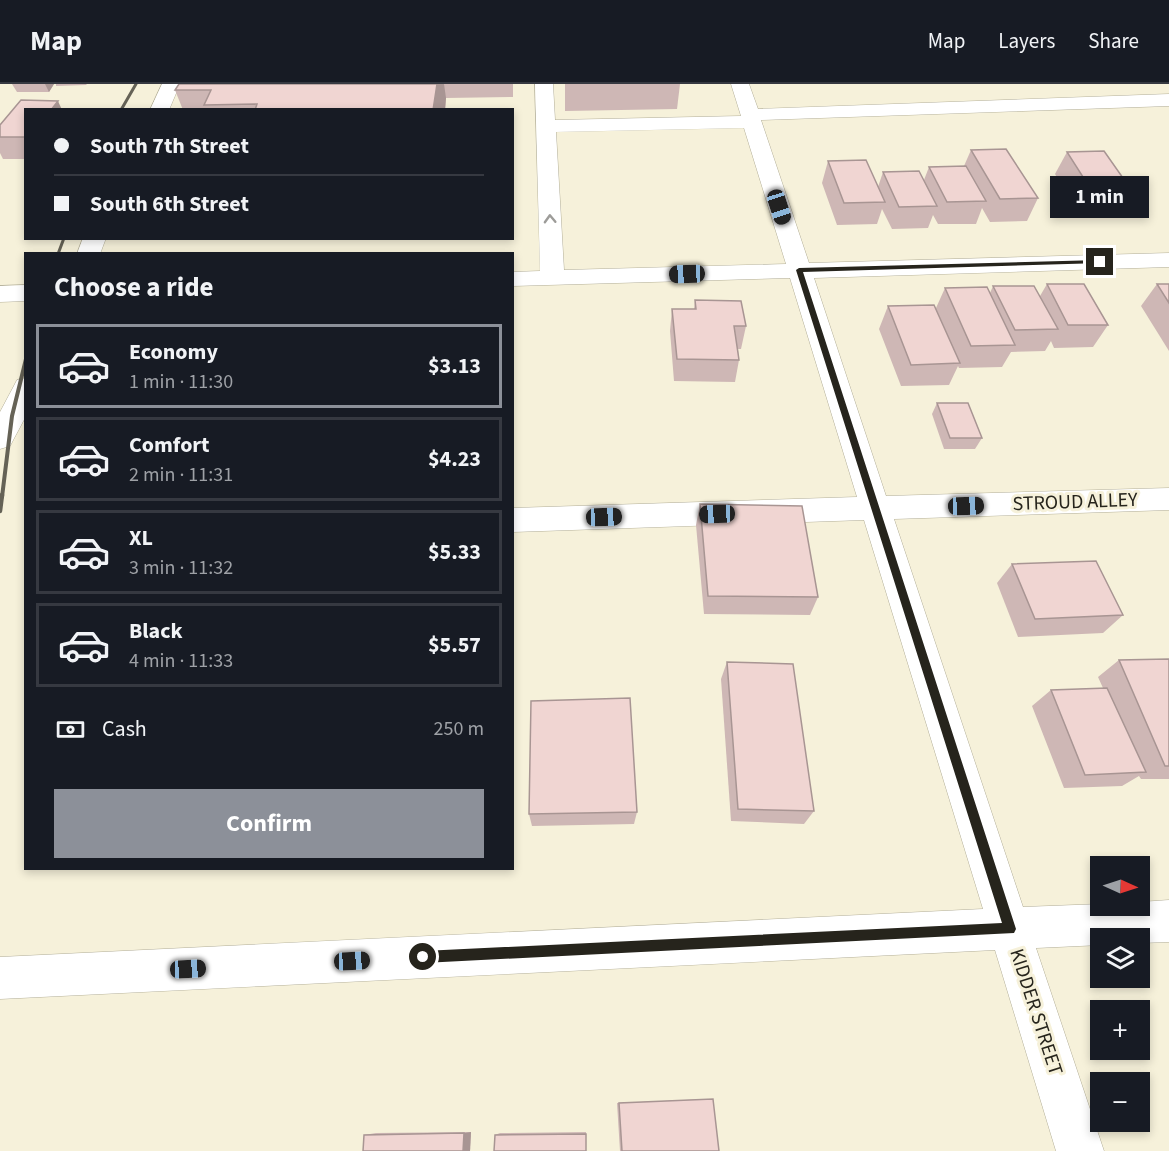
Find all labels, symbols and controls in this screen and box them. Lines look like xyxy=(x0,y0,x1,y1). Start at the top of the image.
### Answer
text: Map xyxy=(30,21,82,61)
text: Map xyxy=(928,26,965,56)
text: Layers xyxy=(998,26,1055,56)
text: Share xyxy=(1088,26,1139,56)
text: South 7th Street xyxy=(90,130,249,162)
callout: 1 min xyxy=(1050,175,1150,217)
text: 1 min xyxy=(1075,183,1124,211)
car xyxy=(765,187,793,227)
text: South 6th Street xyxy=(90,188,249,220)
one-way arrow xyxy=(544,215,557,224)
route end xyxy=(1086,248,1113,275)
car xyxy=(669,264,705,284)
text: Choose a ride xyxy=(54,268,214,307)
text: Economy xyxy=(129,336,218,368)
icon: car xyxy=(57,339,111,393)
text: $3.13 xyxy=(428,350,481,382)
text: 1 min · 11:30 xyxy=(129,368,233,396)
text: Comfort xyxy=(129,429,210,461)
icon: car xyxy=(57,432,111,486)
text: $4.23 xyxy=(428,443,481,475)
text: 2 min · 11:31 xyxy=(129,461,233,489)
street label: STROUD ALLEY xyxy=(1012,486,1139,518)
car xyxy=(948,496,984,516)
car xyxy=(699,504,735,524)
car xyxy=(586,507,622,527)
text: XL xyxy=(129,522,153,554)
icon: car xyxy=(57,525,111,579)
text: $5.33 xyxy=(428,536,481,568)
text: 3 min · 11:32 xyxy=(129,554,233,582)
text: Black xyxy=(129,615,183,647)
icon: car xyxy=(57,618,111,672)
text: $5.57 xyxy=(428,629,481,661)
text: 4 min · 11:33 xyxy=(129,647,233,675)
icon: cash xyxy=(54,713,87,746)
text: Cash xyxy=(102,713,147,745)
text: 250 m xyxy=(434,715,484,743)
button: Confirm xyxy=(54,789,484,858)
north arrow xyxy=(1090,856,1150,916)
map controls xyxy=(1090,856,1150,1132)
button: layers xyxy=(1090,928,1150,988)
route start xyxy=(409,943,436,970)
street label: KIDDER STREET xyxy=(1002,945,1070,1079)
car xyxy=(334,951,370,971)
car xyxy=(170,959,206,979)
button: + xyxy=(1090,1000,1150,1060)
button: − xyxy=(1090,1072,1150,1132)

